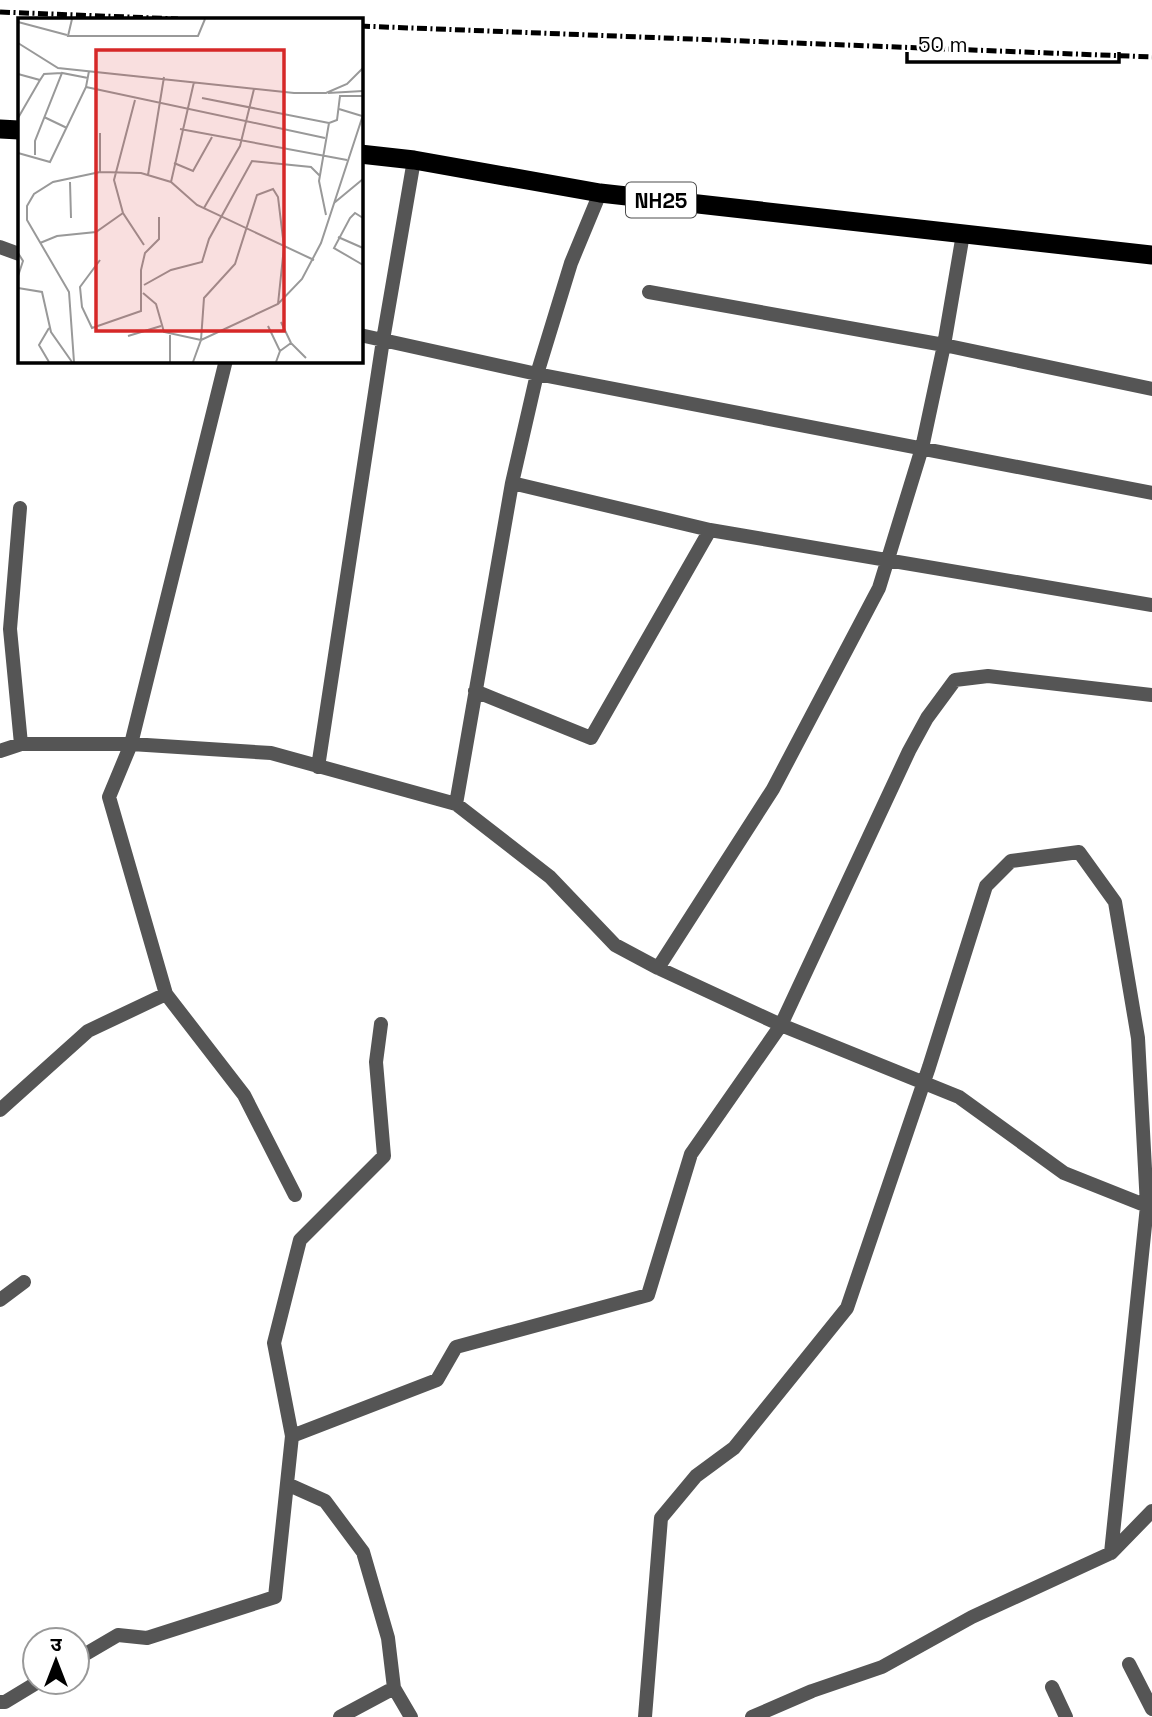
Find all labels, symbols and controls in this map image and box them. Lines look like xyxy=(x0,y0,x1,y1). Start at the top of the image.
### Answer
inset map xyxy=(18,18,362,362)
scale bar xyxy=(907,21,1119,65)
text: 50 m xyxy=(918,31,968,58)
road number: NH25 xyxy=(626,182,696,218)
north arrow xyxy=(21,1626,91,1696)
text: उ xyxy=(50,1632,62,1657)

